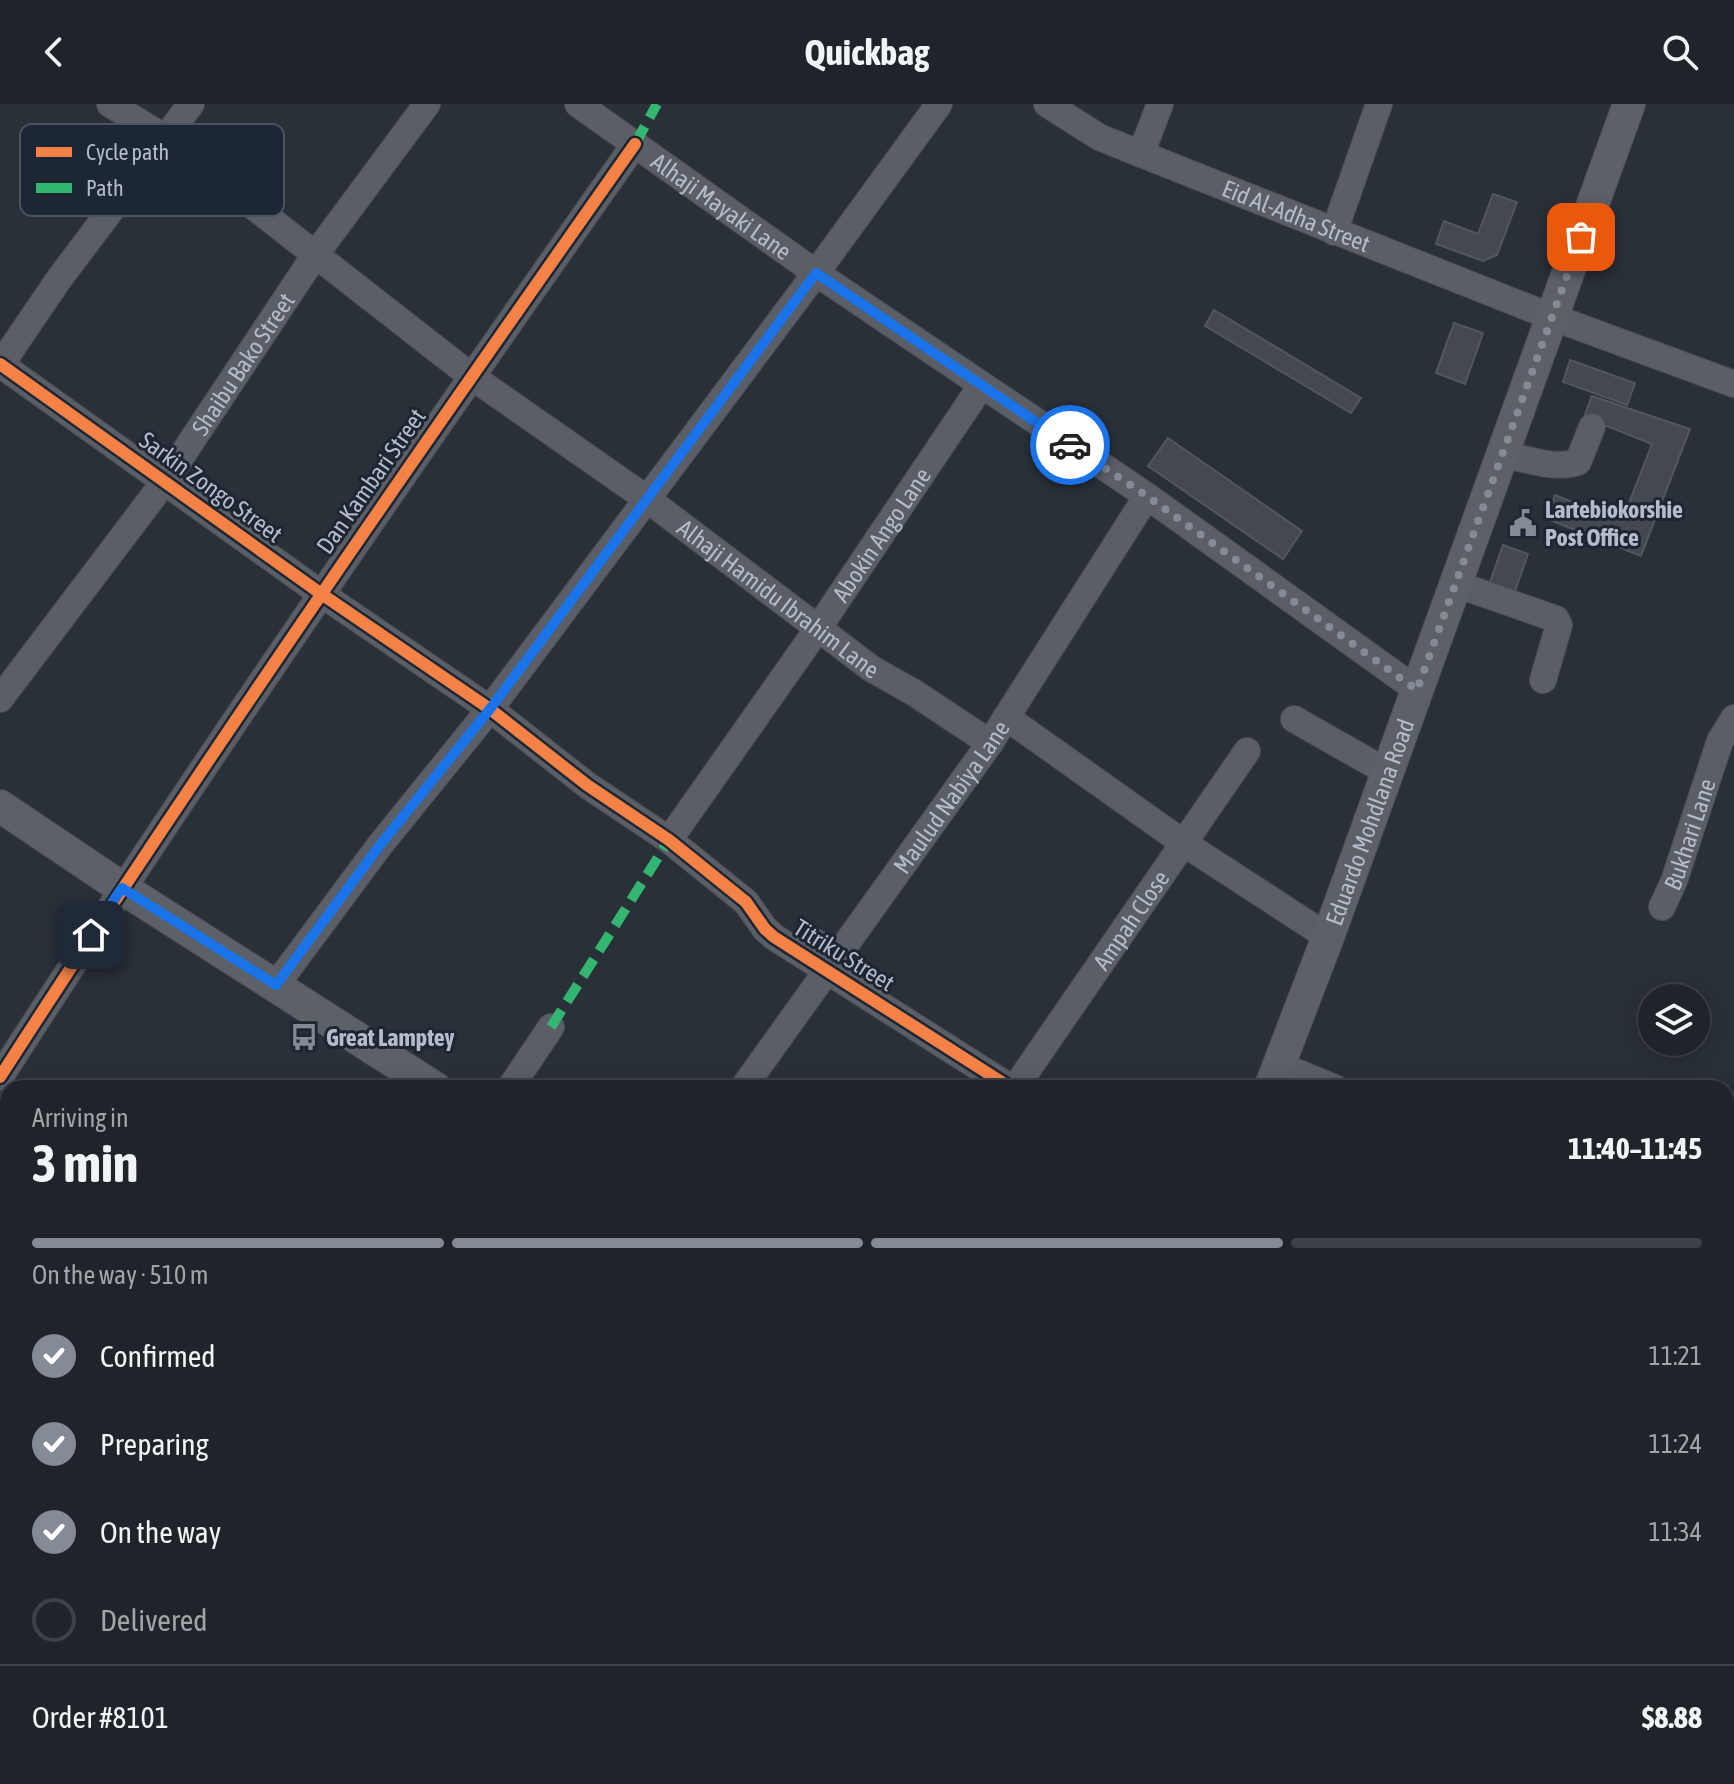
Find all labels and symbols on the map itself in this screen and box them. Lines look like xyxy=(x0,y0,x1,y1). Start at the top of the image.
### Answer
legend xyxy=(20,124,284,216)
text: Cycle path xyxy=(86,139,169,165)
street label: Alhaji Mayaki Lane xyxy=(646,147,797,265)
street label: Eid Al-Adha Street xyxy=(1219,174,1374,257)
text: Path xyxy=(86,175,124,201)
pin xyxy=(1547,203,1615,271)
street label: Shaibu Bako Street xyxy=(186,288,300,440)
street label: Dan Kambari Street xyxy=(311,403,431,559)
courier xyxy=(1030,405,1110,485)
street label: Sarkin Zongo Street xyxy=(135,426,288,548)
street label: Abokin Ango Lane xyxy=(827,462,936,607)
place label: Lartebiokorshie Post Office xyxy=(1545,496,1683,551)
public building icon: Lartebiokorshie Post Office xyxy=(1508,508,1538,538)
street label: Alhaji Hamidu Ibrahim Lane xyxy=(672,514,884,684)
street label: Maulud Nabiya Lane xyxy=(888,715,1014,878)
street label: Eduardo Mohdlana Road xyxy=(1320,715,1419,929)
street label: Bukhari Lane xyxy=(1658,775,1720,894)
street label: Ampah Close xyxy=(1087,865,1174,975)
pin xyxy=(57,901,125,969)
street label: Titriku Street xyxy=(789,914,899,996)
bus stop icon: Great Lamptey xyxy=(289,1022,319,1052)
place label: Great Lamptey xyxy=(326,1024,454,1051)

